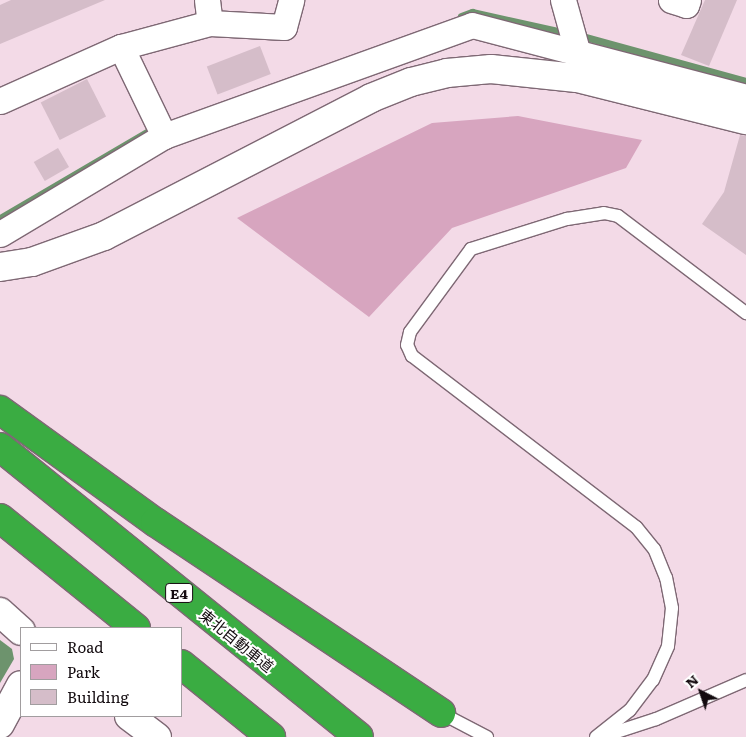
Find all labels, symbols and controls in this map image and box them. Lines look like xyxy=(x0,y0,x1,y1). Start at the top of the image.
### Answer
road number: E4 xyxy=(164,582,194,604)
street label: 東北自動車道 xyxy=(196,605,278,675)
legend xyxy=(20,627,182,717)
text: Road xyxy=(67,635,103,658)
text: Park xyxy=(67,660,100,683)
north arrow xyxy=(676,667,726,717)
text: N xyxy=(680,669,702,692)
text: Building xyxy=(67,685,129,708)

